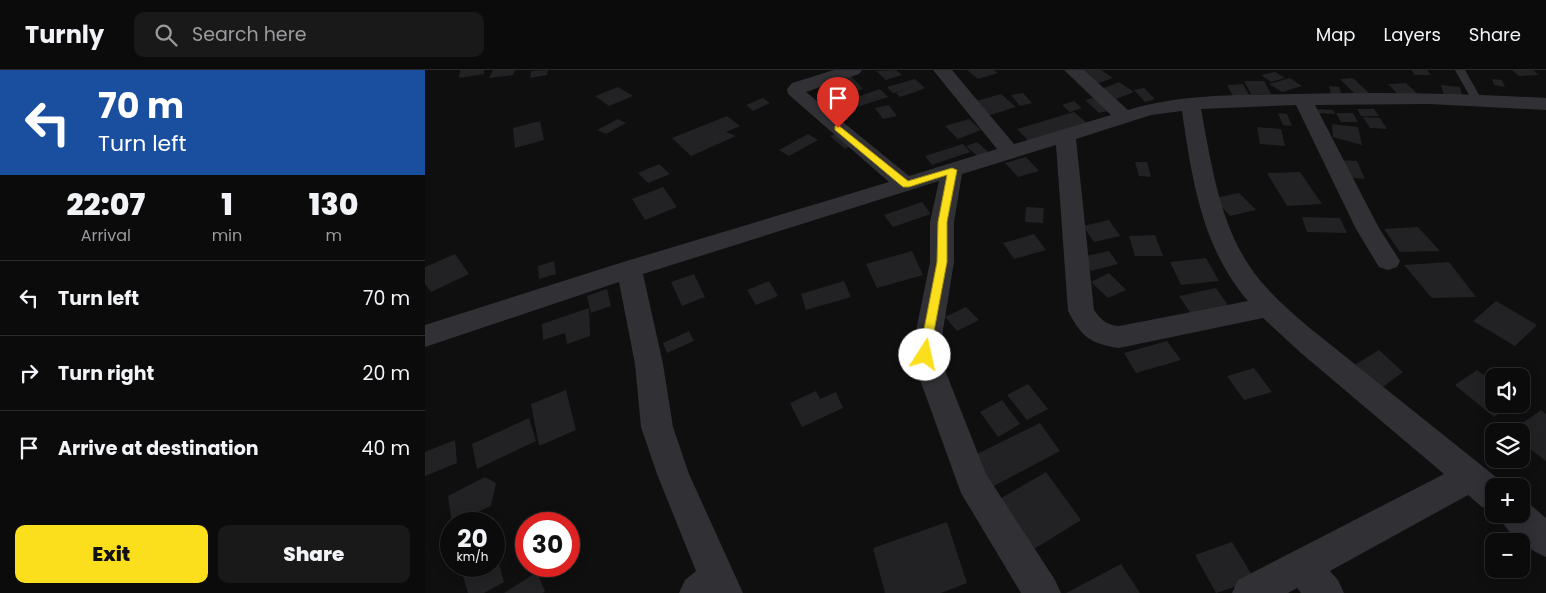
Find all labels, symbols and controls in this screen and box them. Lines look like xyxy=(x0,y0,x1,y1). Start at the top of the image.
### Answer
search box xyxy=(134,12,484,57)
text: Turnly xyxy=(25,18,104,51)
icon: search xyxy=(152,21,180,49)
text: Search here xyxy=(192,21,307,48)
text: Map xyxy=(1316,22,1356,47)
text: Layers xyxy=(1384,22,1441,47)
text: Share xyxy=(1469,22,1521,47)
pin xyxy=(817,77,859,128)
text: 70 m xyxy=(98,81,184,130)
icon: arrive xyxy=(824,84,852,112)
icon: left xyxy=(15,90,80,155)
text: Turn left xyxy=(98,128,186,159)
text: 22:07 xyxy=(67,183,145,226)
text: 1 xyxy=(221,183,233,226)
text: 130 xyxy=(309,183,358,226)
text: Arrival xyxy=(81,224,131,247)
text: min xyxy=(212,224,242,247)
text: m xyxy=(325,224,342,247)
icon: left xyxy=(15,284,43,312)
text: Turn left xyxy=(58,285,139,312)
text: 70 m xyxy=(363,285,410,312)
position arrow xyxy=(898,328,950,380)
icon: right xyxy=(15,359,43,387)
text: Turn right xyxy=(58,360,154,387)
text: 20 m xyxy=(362,360,410,387)
map controls xyxy=(1485,368,1530,578)
button: sound xyxy=(1485,368,1530,413)
button: layers xyxy=(1485,423,1530,468)
icon: arrive xyxy=(15,434,43,462)
text: Arrive at destination xyxy=(58,435,259,462)
text: 40 m xyxy=(361,435,410,462)
button: + xyxy=(1485,478,1530,523)
speed limit sign: 30 xyxy=(515,512,580,577)
text: 20 xyxy=(457,521,488,556)
button: Exit xyxy=(15,525,208,583)
button: Share xyxy=(218,525,410,583)
button: − xyxy=(1485,533,1530,578)
text: km/h xyxy=(457,548,488,565)

